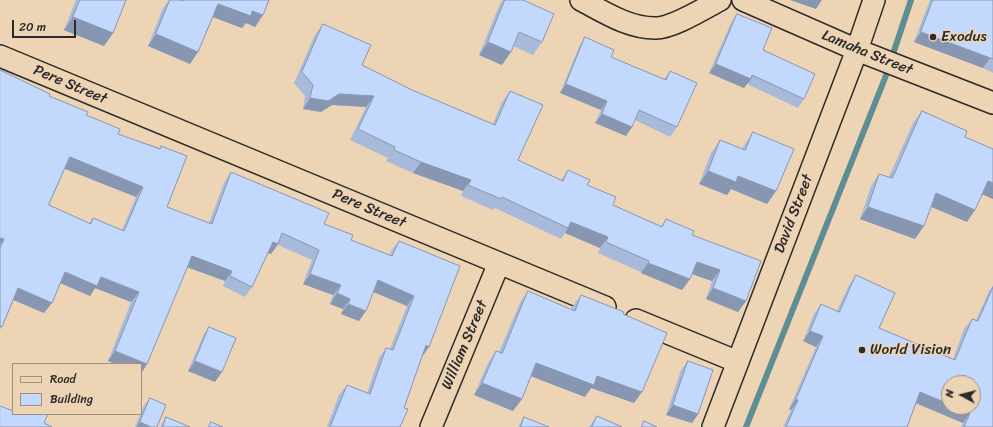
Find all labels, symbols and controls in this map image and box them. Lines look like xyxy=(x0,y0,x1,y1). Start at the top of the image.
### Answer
scale bar xyxy=(14,12,78,38)
text: 20 m xyxy=(19,16,46,38)
street label: Lamaha Street xyxy=(819,27,915,79)
place label: Exodus xyxy=(941,28,987,46)
marker: Exodus xyxy=(928,32,938,42)
street label: Pere Street xyxy=(31,61,109,109)
street label: David Street xyxy=(771,172,817,256)
street label: Pere Street xyxy=(330,185,408,233)
street label: William Street xyxy=(438,298,492,392)
place label: World Vision xyxy=(870,341,951,359)
marker: World Vision xyxy=(857,345,867,355)
legend xyxy=(12,363,142,415)
text: Road xyxy=(50,368,76,390)
north arrow xyxy=(941,375,981,415)
text: Building xyxy=(50,388,93,410)
text: N xyxy=(940,389,959,399)

